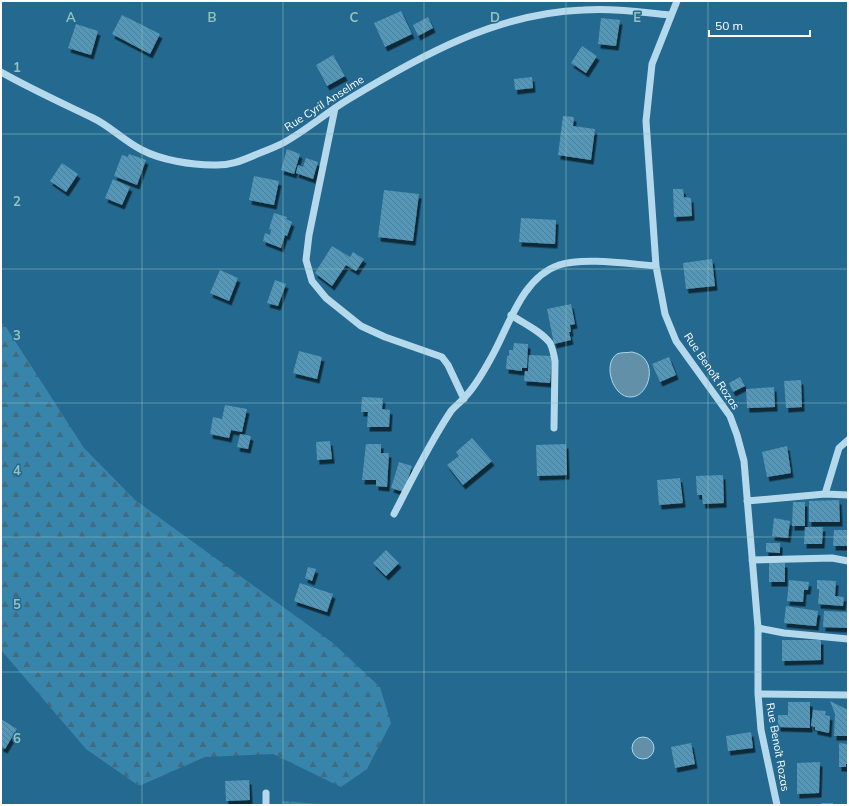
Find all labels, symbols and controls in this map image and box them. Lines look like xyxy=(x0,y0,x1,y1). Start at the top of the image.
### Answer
text: A xyxy=(66,9,76,25)
text: B xyxy=(208,9,217,25)
text: C xyxy=(350,9,359,25)
text: D xyxy=(490,9,500,25)
text: E xyxy=(633,9,641,25)
scale bar xyxy=(709,12,810,38)
text: 50 m xyxy=(715,18,743,33)
text: 1 xyxy=(13,59,21,75)
street label: Rue Cyril Anselme xyxy=(281,72,367,134)
text: 2 xyxy=(13,193,21,209)
text: 3 xyxy=(13,327,21,343)
street label: Rue Benoît Rozas xyxy=(681,330,743,412)
text: 4 xyxy=(13,462,21,478)
text: 5 xyxy=(13,596,21,612)
street label: Rue Benoît Rozas xyxy=(763,702,793,792)
text: 6 xyxy=(13,730,21,746)

